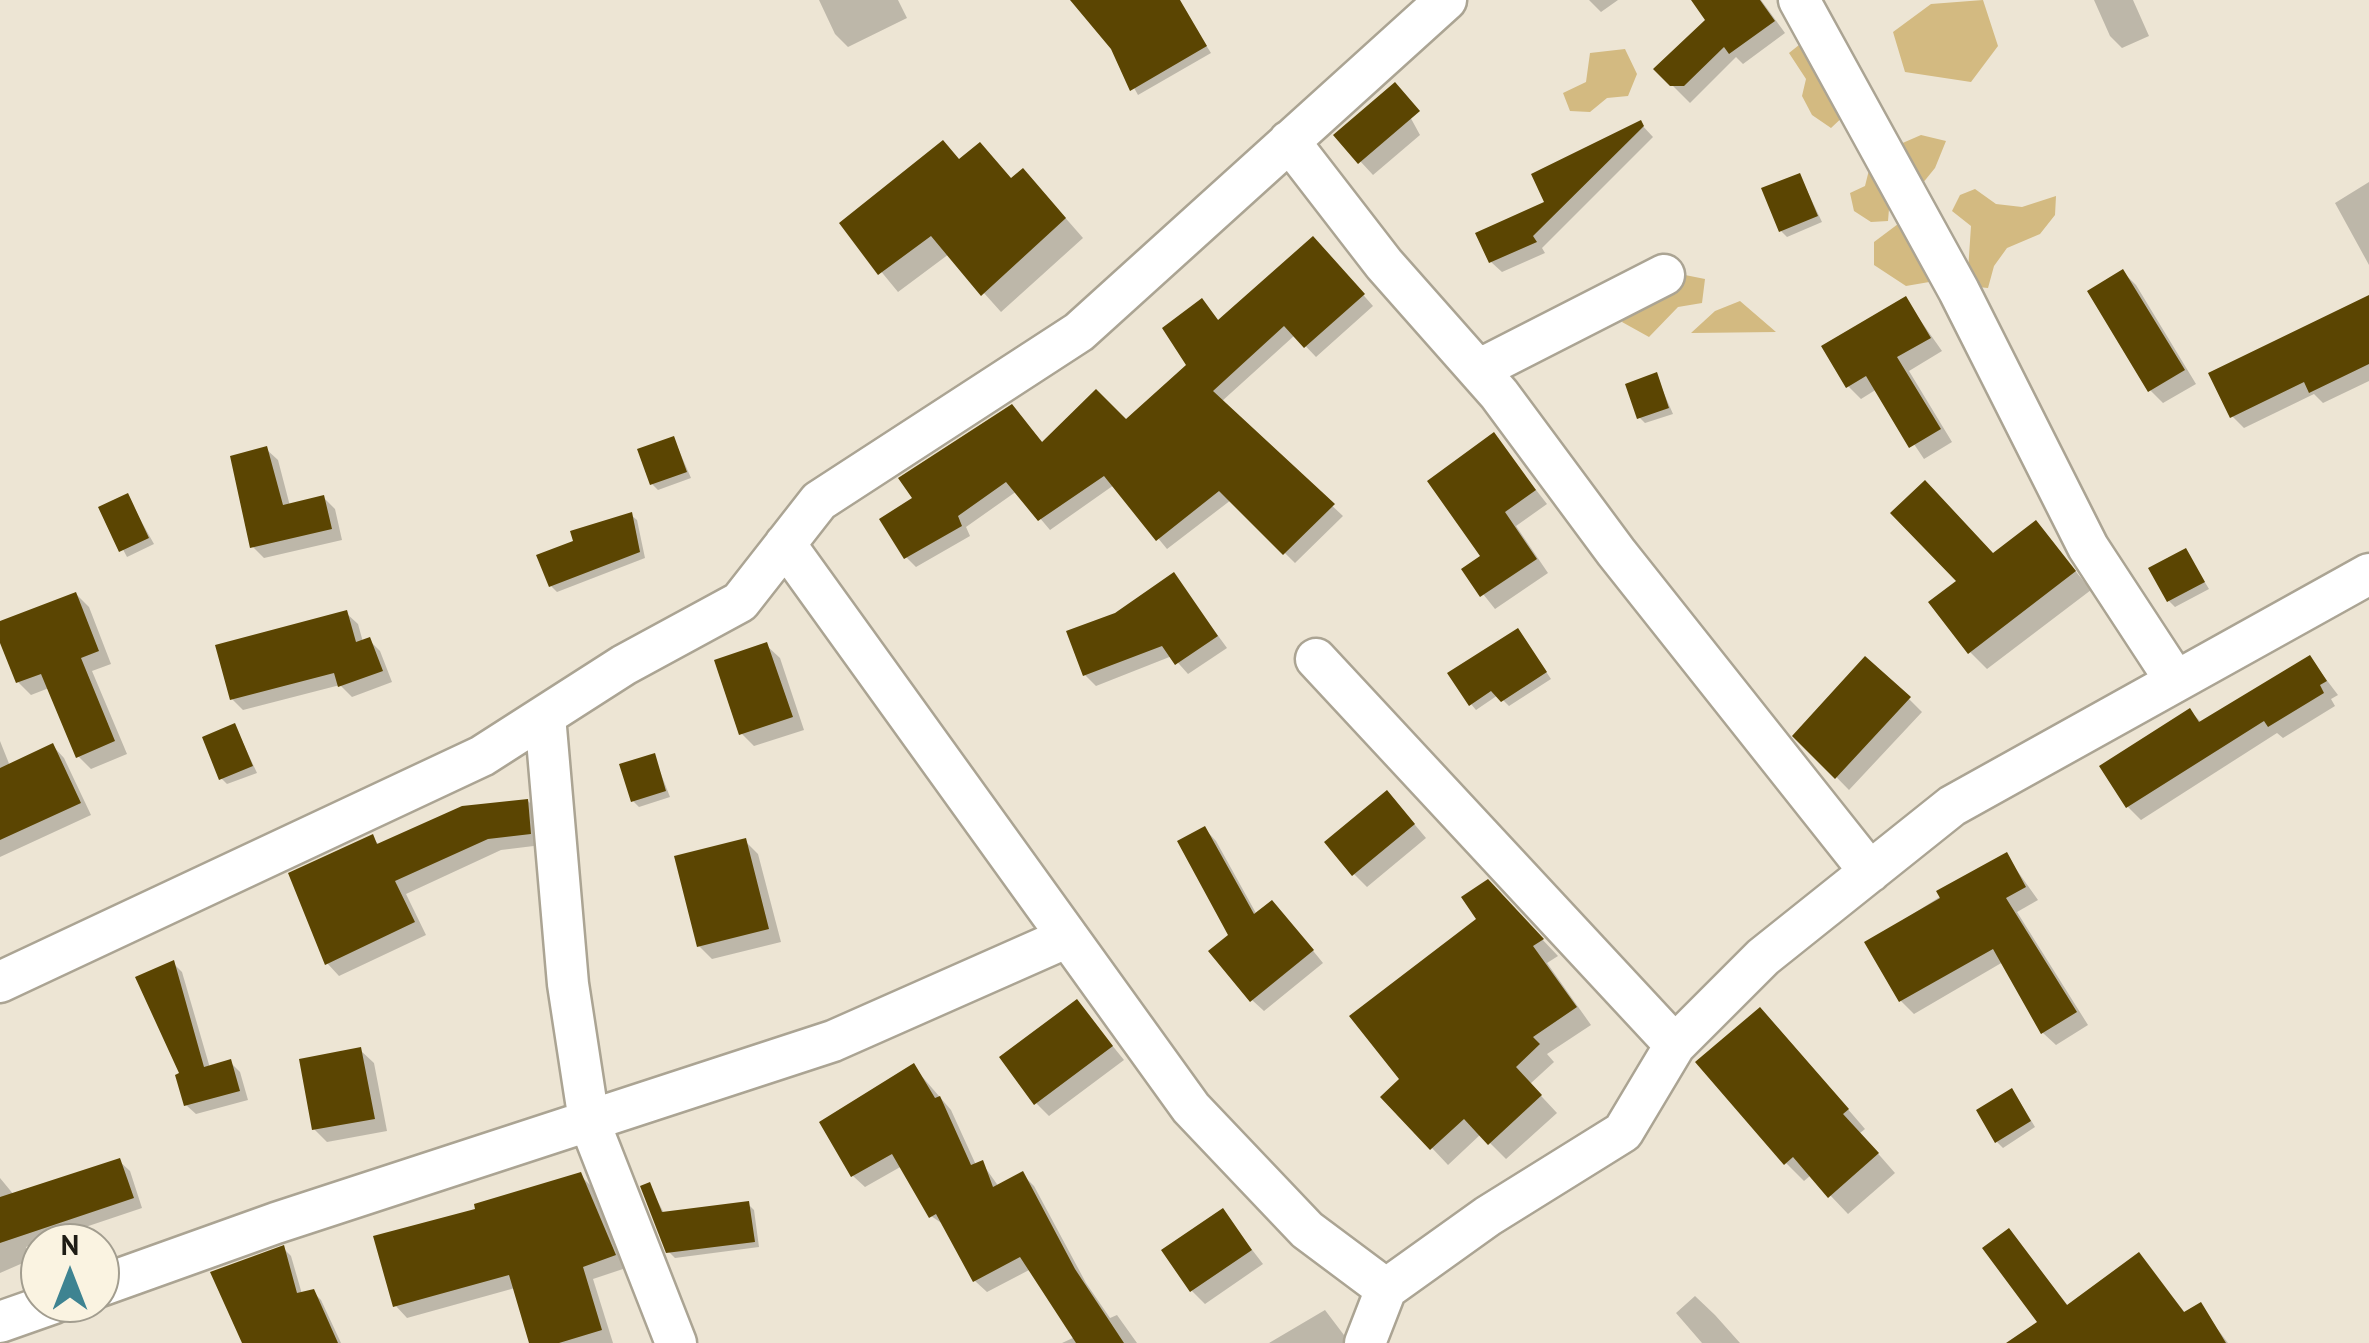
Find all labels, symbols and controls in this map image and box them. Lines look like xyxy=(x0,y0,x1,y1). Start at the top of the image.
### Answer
north arrow xyxy=(20,1223,120,1323)
text: N xyxy=(61,1226,79,1263)

